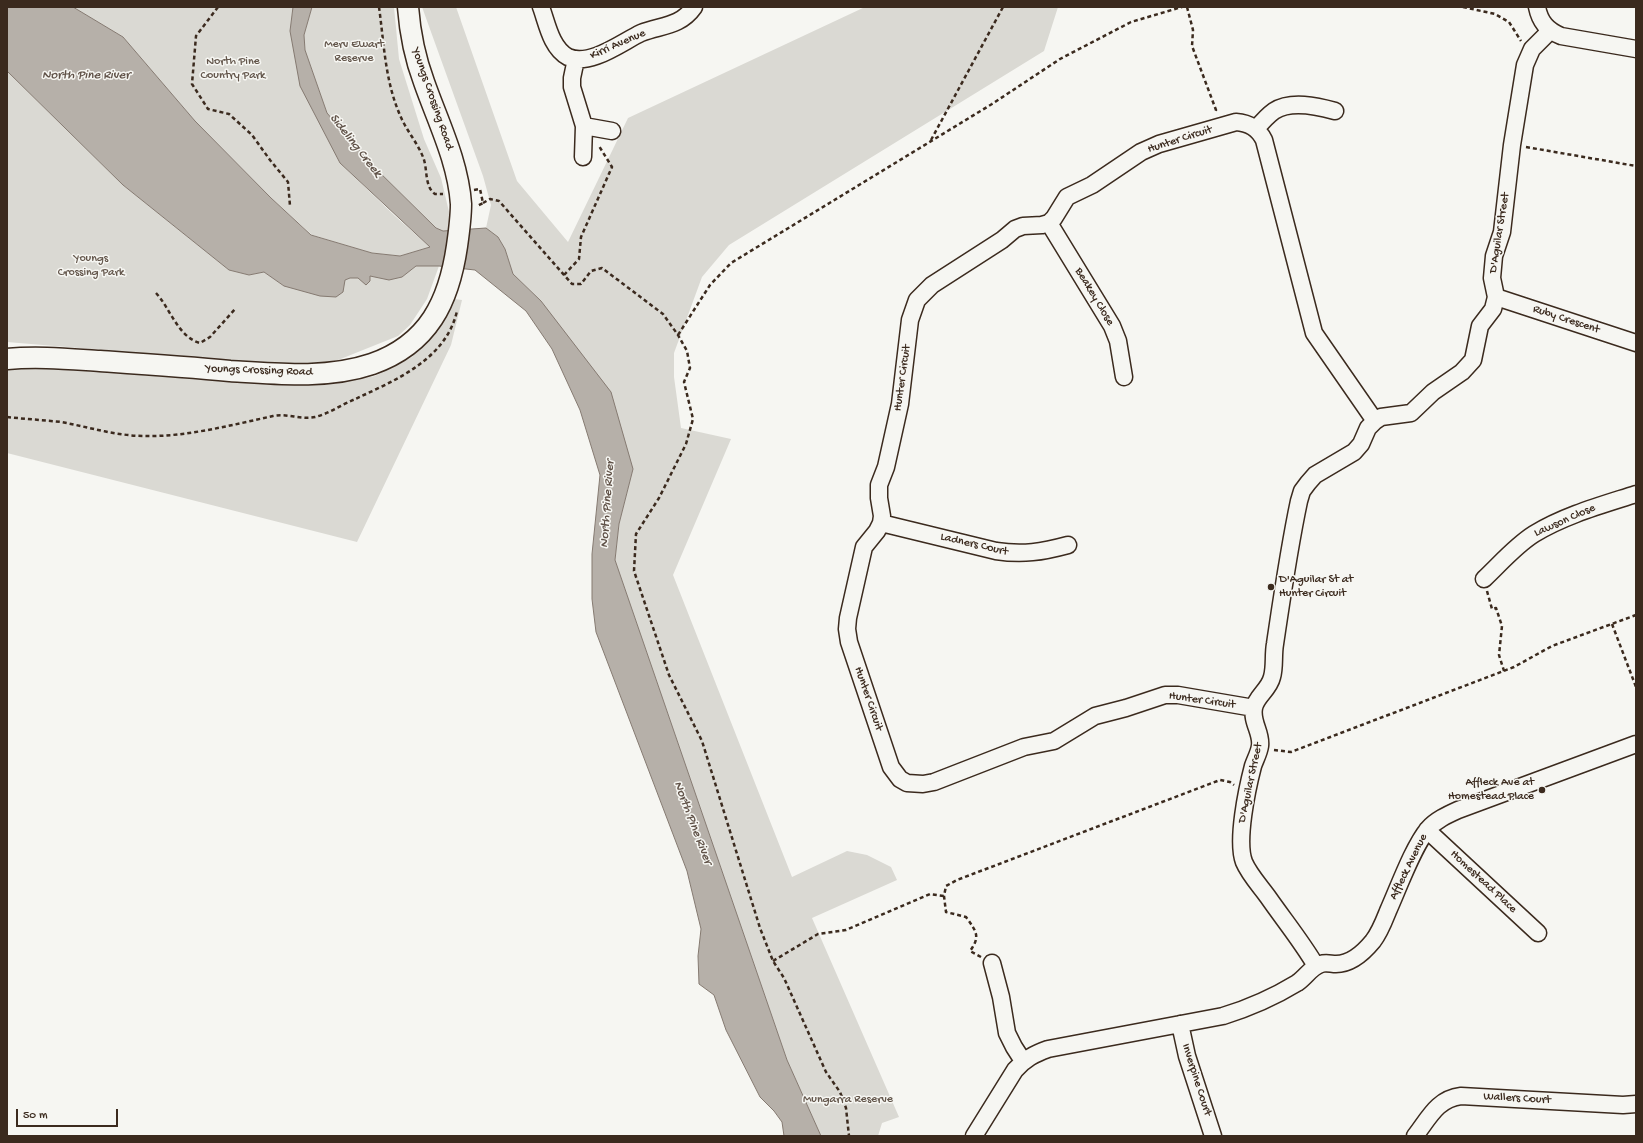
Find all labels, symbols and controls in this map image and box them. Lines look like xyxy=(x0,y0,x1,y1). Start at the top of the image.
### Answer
street label: Kirri Avenue xyxy=(588,26,648,64)
park label: Merv Ewart Reserve xyxy=(324,38,384,66)
street label: Youngs Crossing Road xyxy=(408,46,456,152)
park label: North Pine Country Park xyxy=(201,55,265,83)
water label: North Pine River xyxy=(42,68,130,84)
water label: Sideling Creek xyxy=(325,111,385,181)
street label: Hunter Circuit xyxy=(1146,123,1214,157)
street label: D'Aguilar Street xyxy=(1487,192,1513,274)
park label: Youngs Crossing Park xyxy=(58,252,124,280)
street label: Beakey Close xyxy=(1071,265,1117,329)
street label: Ruby Crescent xyxy=(1531,302,1601,338)
street label: Hunter Circuit xyxy=(891,344,915,412)
street label: Youngs Crossing Road xyxy=(205,362,313,380)
water label: North Pine River xyxy=(597,460,619,548)
street label: Lawson Close xyxy=(1532,501,1598,541)
street label: Ladners Court xyxy=(939,530,1009,560)
place label: D'Aguilar St at Hunter Circuit xyxy=(1279,573,1353,601)
marker: D'Aguilar St at Hunter Circuit xyxy=(1266,582,1276,592)
street label: Hunter Circuit xyxy=(850,665,886,733)
street label: Hunter Circuit xyxy=(1168,689,1236,713)
street label: D'Aguilar Street xyxy=(1235,742,1267,824)
place label: Affleck Ave at Homestead Place xyxy=(1448,776,1534,804)
water label: North Pine River xyxy=(669,779,715,867)
marker: Affleck Ave at Homestead Place xyxy=(1537,785,1547,795)
street label: Affleck Avenue xyxy=(1387,832,1431,902)
street label: Homestead Place xyxy=(1447,847,1519,917)
street label: Inverpine Court xyxy=(1178,1042,1214,1118)
street label: Wallers Court xyxy=(1483,1090,1551,1108)
park label: Mungarra Reserve xyxy=(803,1093,893,1107)
scale bar xyxy=(18,1101,120,1127)
text: 50 m xyxy=(23,1109,48,1123)

